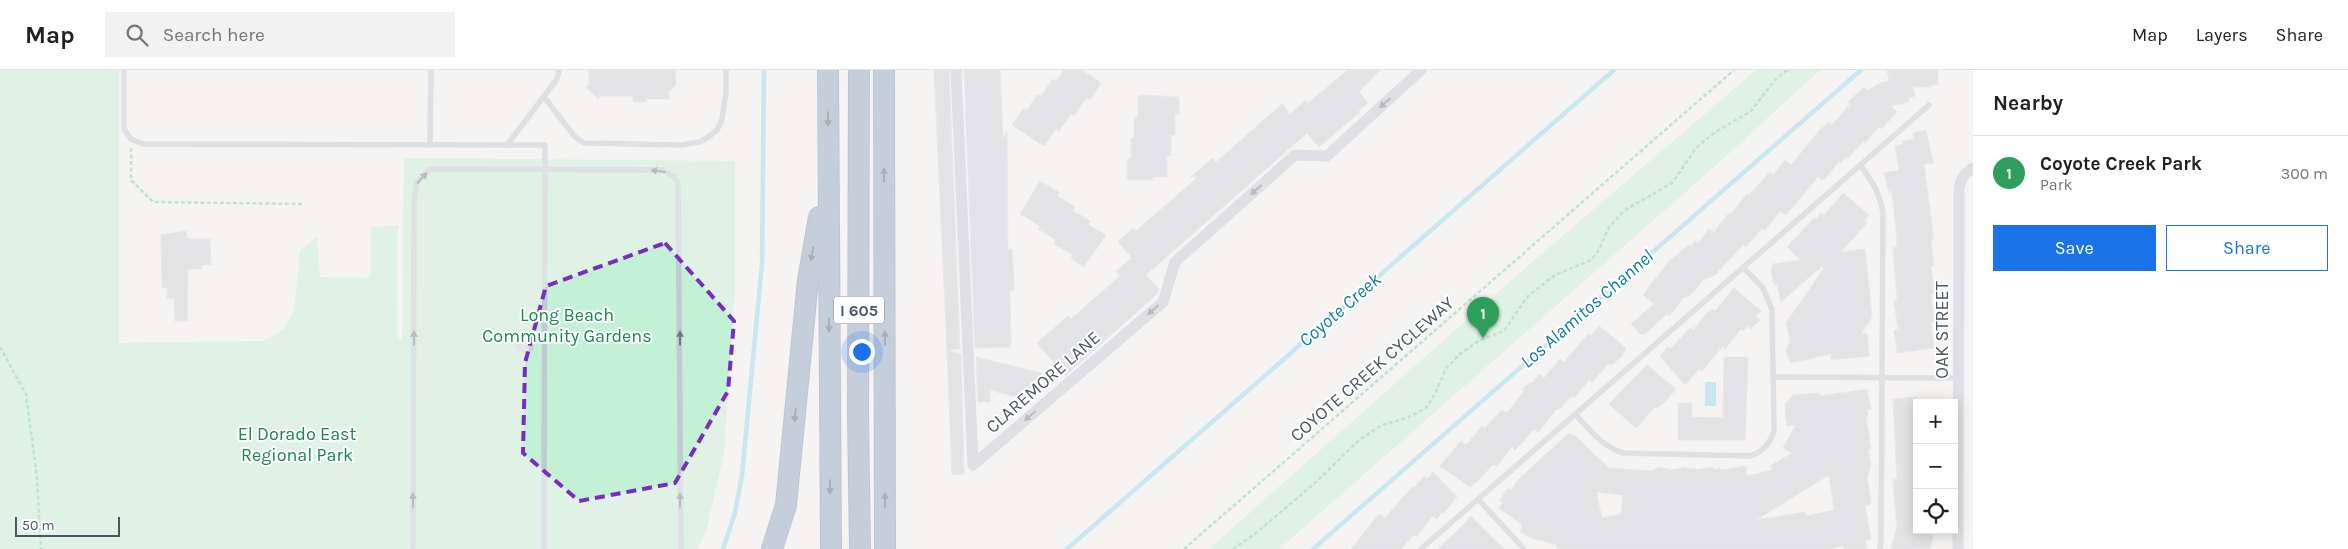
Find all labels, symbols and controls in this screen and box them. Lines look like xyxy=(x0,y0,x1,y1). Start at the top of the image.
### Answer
search box xyxy=(105,12,455,57)
text: Map xyxy=(25,21,75,49)
icon: search xyxy=(123,21,151,49)
text: Search here xyxy=(163,24,265,46)
text: Map xyxy=(2132,24,2168,46)
text: Layers xyxy=(2196,24,2248,46)
text: Share xyxy=(2276,24,2323,46)
text: Nearby xyxy=(1993,91,2063,115)
one-way arrow xyxy=(1379,97,1391,109)
one-way arrow xyxy=(824,111,832,127)
text: Coyote Creek Park xyxy=(2040,153,2202,175)
text: 1 xyxy=(2006,164,2012,183)
text: 300 m xyxy=(2281,164,2328,183)
one-way arrow xyxy=(650,166,666,174)
one-way arrow xyxy=(880,167,888,183)
one-way arrow xyxy=(416,172,428,184)
text: Park xyxy=(2040,175,2072,194)
one-way arrow xyxy=(1250,184,1262,196)
button: Save xyxy=(1993,225,2156,271)
button: Share xyxy=(2166,225,2328,271)
water label: Los Alamitos Channel xyxy=(1516,245,1658,373)
one-way arrow xyxy=(808,246,816,262)
water label: Coyote Creek xyxy=(1295,268,1386,351)
street label: OAK STREET xyxy=(1931,281,1953,379)
street label: COYOTE CREEK CYCLEWAY xyxy=(1286,292,1459,446)
road number: I 605 xyxy=(834,296,884,324)
pin: 1 xyxy=(1467,297,1499,338)
park label: Long Beach Community Gardens xyxy=(482,304,652,347)
one-way arrow xyxy=(1147,305,1160,316)
one-way arrow xyxy=(825,317,833,333)
street label: CLAREMORE LANE xyxy=(981,326,1105,438)
one-way arrow xyxy=(410,330,418,346)
one-way arrow xyxy=(676,330,684,346)
one-way arrow xyxy=(881,330,889,346)
your location xyxy=(849,339,875,365)
map controls xyxy=(1913,399,1958,534)
button: + xyxy=(1913,399,1958,444)
one-way arrow xyxy=(791,407,799,423)
one-way arrow xyxy=(1024,410,1036,421)
park label: El Dorado East Regional Park xyxy=(238,423,357,466)
button: − xyxy=(1913,444,1958,489)
one-way arrow xyxy=(826,480,834,496)
button: locate xyxy=(1913,489,1958,534)
one-way arrow xyxy=(409,492,417,508)
one-way arrow xyxy=(676,492,684,508)
one-way arrow xyxy=(881,492,889,508)
scale bar xyxy=(15,514,120,537)
text: 50 m xyxy=(22,517,55,534)

